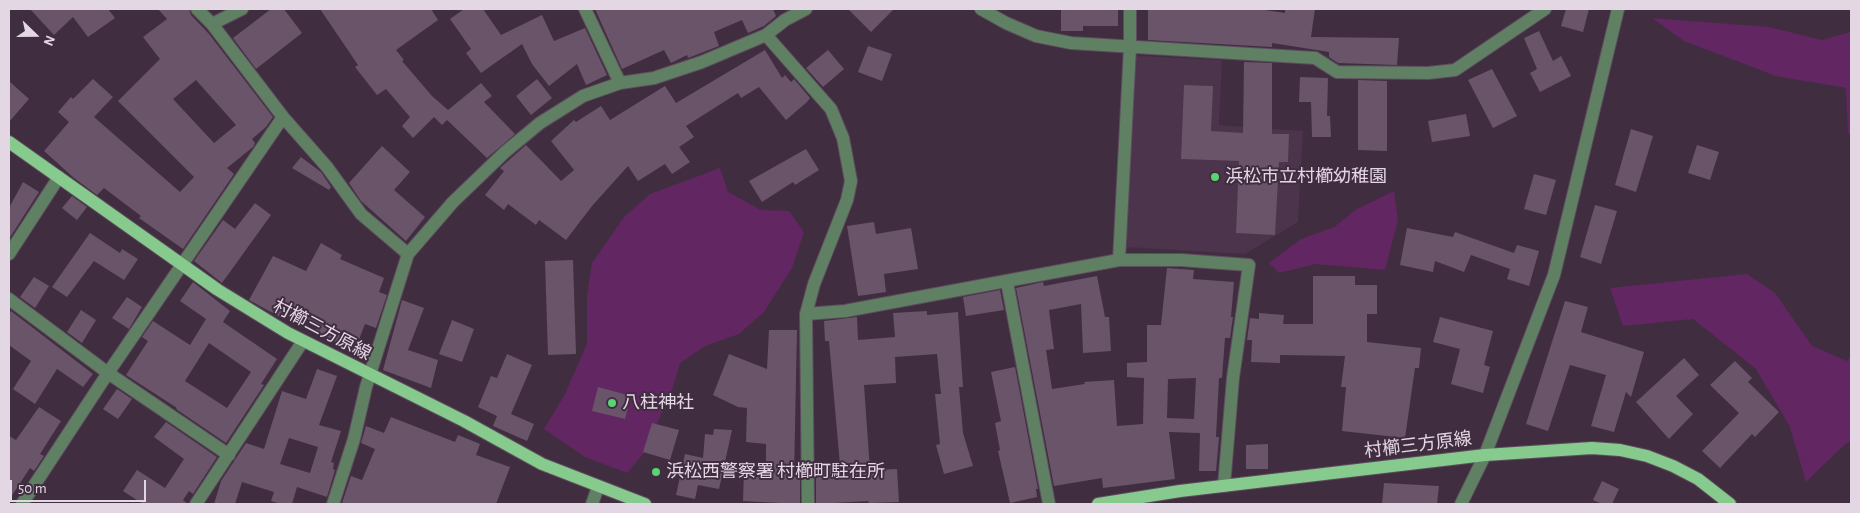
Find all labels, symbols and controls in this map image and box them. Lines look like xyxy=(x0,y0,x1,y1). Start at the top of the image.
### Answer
north arrow xyxy=(10,10,60,60)
text: N xyxy=(41,33,57,48)
place label: 浜松市立村櫛幼稚園 xyxy=(1225,166,1387,188)
marker: 浜松市立村櫛幼稚園 xyxy=(1209,171,1221,183)
street label: 村櫛三方原線 xyxy=(269,295,375,365)
place label: 八柱神社 xyxy=(622,392,694,414)
marker: 八柱神社 xyxy=(606,397,618,409)
street label: 村櫛三方原線 xyxy=(1363,428,1473,462)
place label: 浜松西警察署 村櫛町駐在所 xyxy=(666,461,885,483)
marker: 浜松西警察署 村櫛町駐在所 xyxy=(650,466,662,478)
scale bar xyxy=(12,470,149,502)
text: 50 m xyxy=(18,481,47,496)

